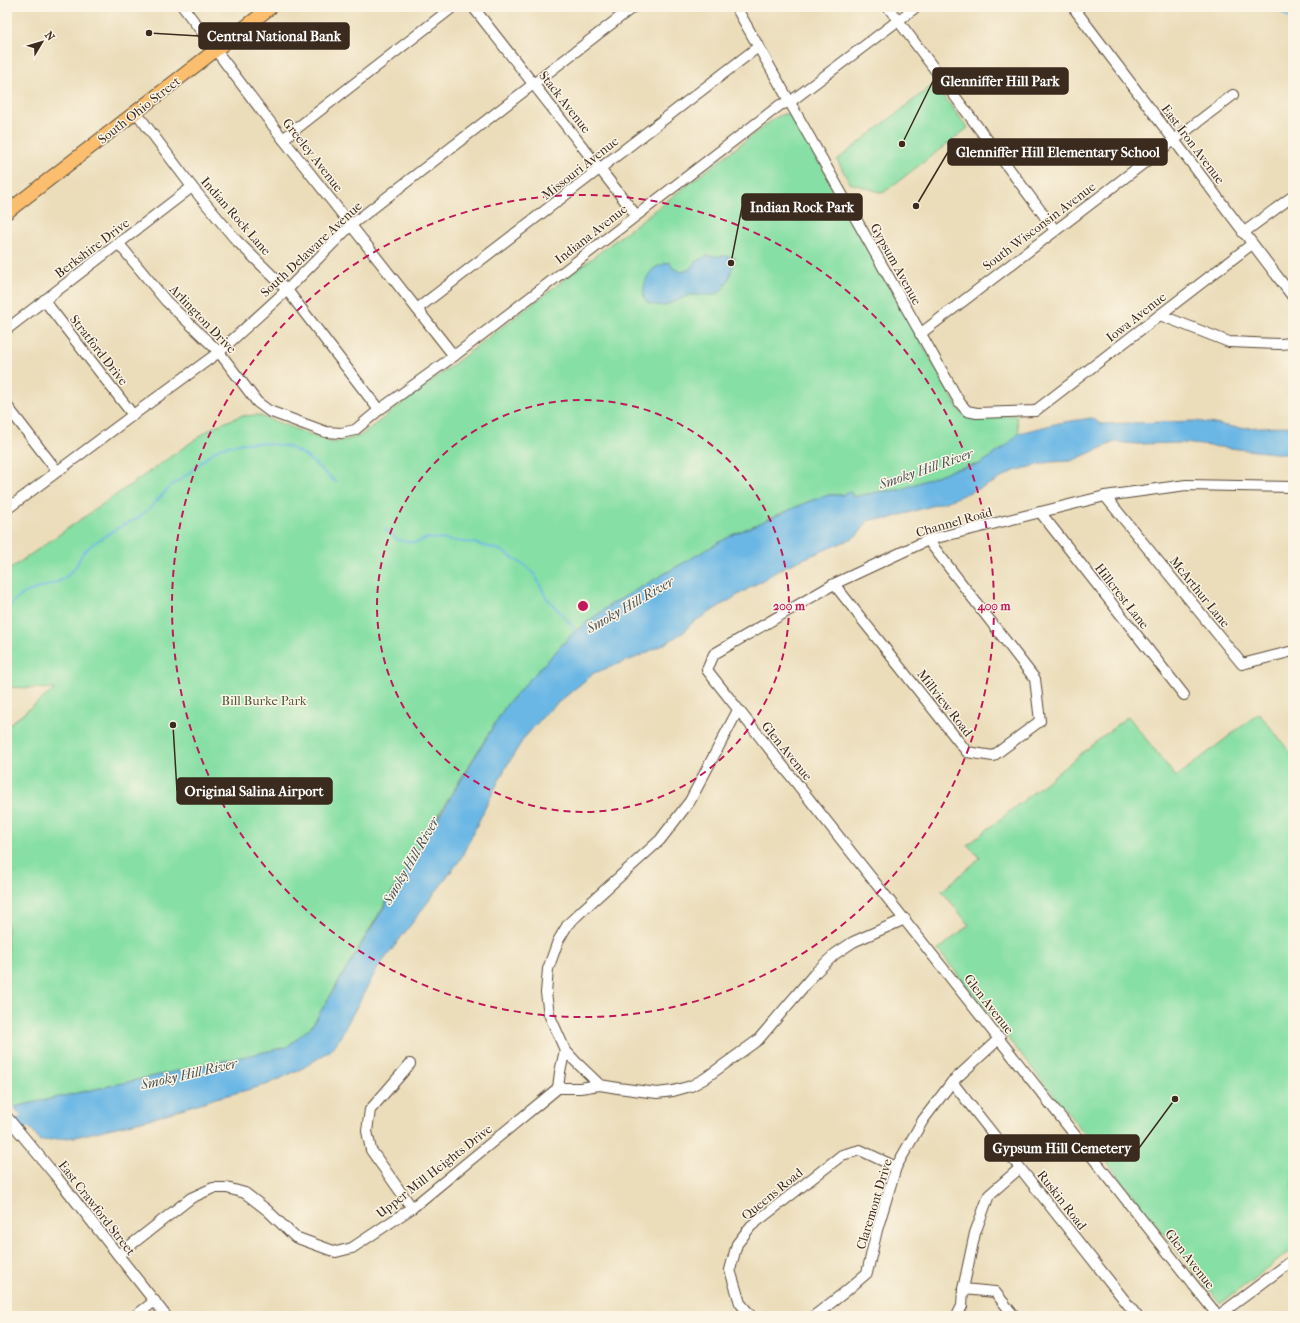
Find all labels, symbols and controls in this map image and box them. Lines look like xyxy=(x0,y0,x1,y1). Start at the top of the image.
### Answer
north arrow xyxy=(22,22,62,62)
callout: Central National Bank xyxy=(199,23,349,49)
text: Central National Bank xyxy=(207,28,342,45)
text: N xyxy=(42,29,58,44)
street label: Stack Avenue xyxy=(536,68,594,136)
callout: Glenniffer Hill Park xyxy=(933,68,1068,94)
street label: South Ohio Street xyxy=(95,73,183,147)
text: Glenniffer Hill Park xyxy=(941,73,1060,90)
street label: East Iron Avenue xyxy=(1158,101,1228,187)
street label: Greeley Avenue xyxy=(280,115,347,195)
street label: Missouri Avenue xyxy=(539,133,622,203)
callout: Glenniffer Hill Elementary School xyxy=(948,139,1167,165)
text: Glenniffer Hill Elementary School xyxy=(956,144,1160,161)
street label: Indian Rock Lane xyxy=(198,174,274,259)
street label: South Wisconsin Avenue xyxy=(980,178,1099,273)
callout: Indian Rock Park xyxy=(742,194,862,220)
street label: South Delaware Avenue xyxy=(257,198,365,300)
text: Indian Rock Park xyxy=(750,199,855,216)
street label: Indiana Avenue xyxy=(552,201,631,267)
street label: Berkshire Drive xyxy=(52,215,133,281)
street label: Gypsum Avenue xyxy=(867,221,925,308)
street label: Arlington Drive xyxy=(166,281,240,357)
street label: Iowa Avenue xyxy=(1103,289,1169,345)
street label: Stratford Drive xyxy=(67,312,131,389)
water label: Smoky Hill River xyxy=(876,444,977,493)
street label: Channel Road xyxy=(914,504,995,540)
street label: McArthur Lane xyxy=(1167,554,1233,631)
street label: Hillcrest Lane xyxy=(1092,560,1153,632)
water label: Smoky Hill River xyxy=(582,572,678,637)
centre of rings xyxy=(576,599,590,613)
text: 200 m xyxy=(773,599,806,613)
text: 400 m xyxy=(977,599,1011,614)
street label: Millview Road xyxy=(914,667,976,740)
park label: Bill Burke Park xyxy=(221,693,307,708)
street label: Glen Avenue xyxy=(759,719,816,784)
callout: Original Salina Airport xyxy=(177,778,332,804)
text: Original Salina Airport xyxy=(185,783,324,800)
water label: Smoky Hill River xyxy=(379,813,444,909)
street label: Glen Avenue xyxy=(961,971,1017,1037)
water label: Smoky Hill River xyxy=(138,1054,241,1094)
street label: Upper Mill Heights Drive xyxy=(373,1121,495,1221)
callout: Gypsum Hill Cemetery xyxy=(985,1135,1139,1161)
text: Gypsum Hill Cemetery xyxy=(993,1140,1133,1157)
street label: Claremont Drive xyxy=(853,1156,895,1251)
street label: East Crawford Street xyxy=(55,1158,139,1259)
street label: Queens Road xyxy=(738,1164,806,1223)
street label: Ruskin Road xyxy=(1034,1167,1090,1233)
street label: Glen Avenue xyxy=(1162,1226,1218,1292)

